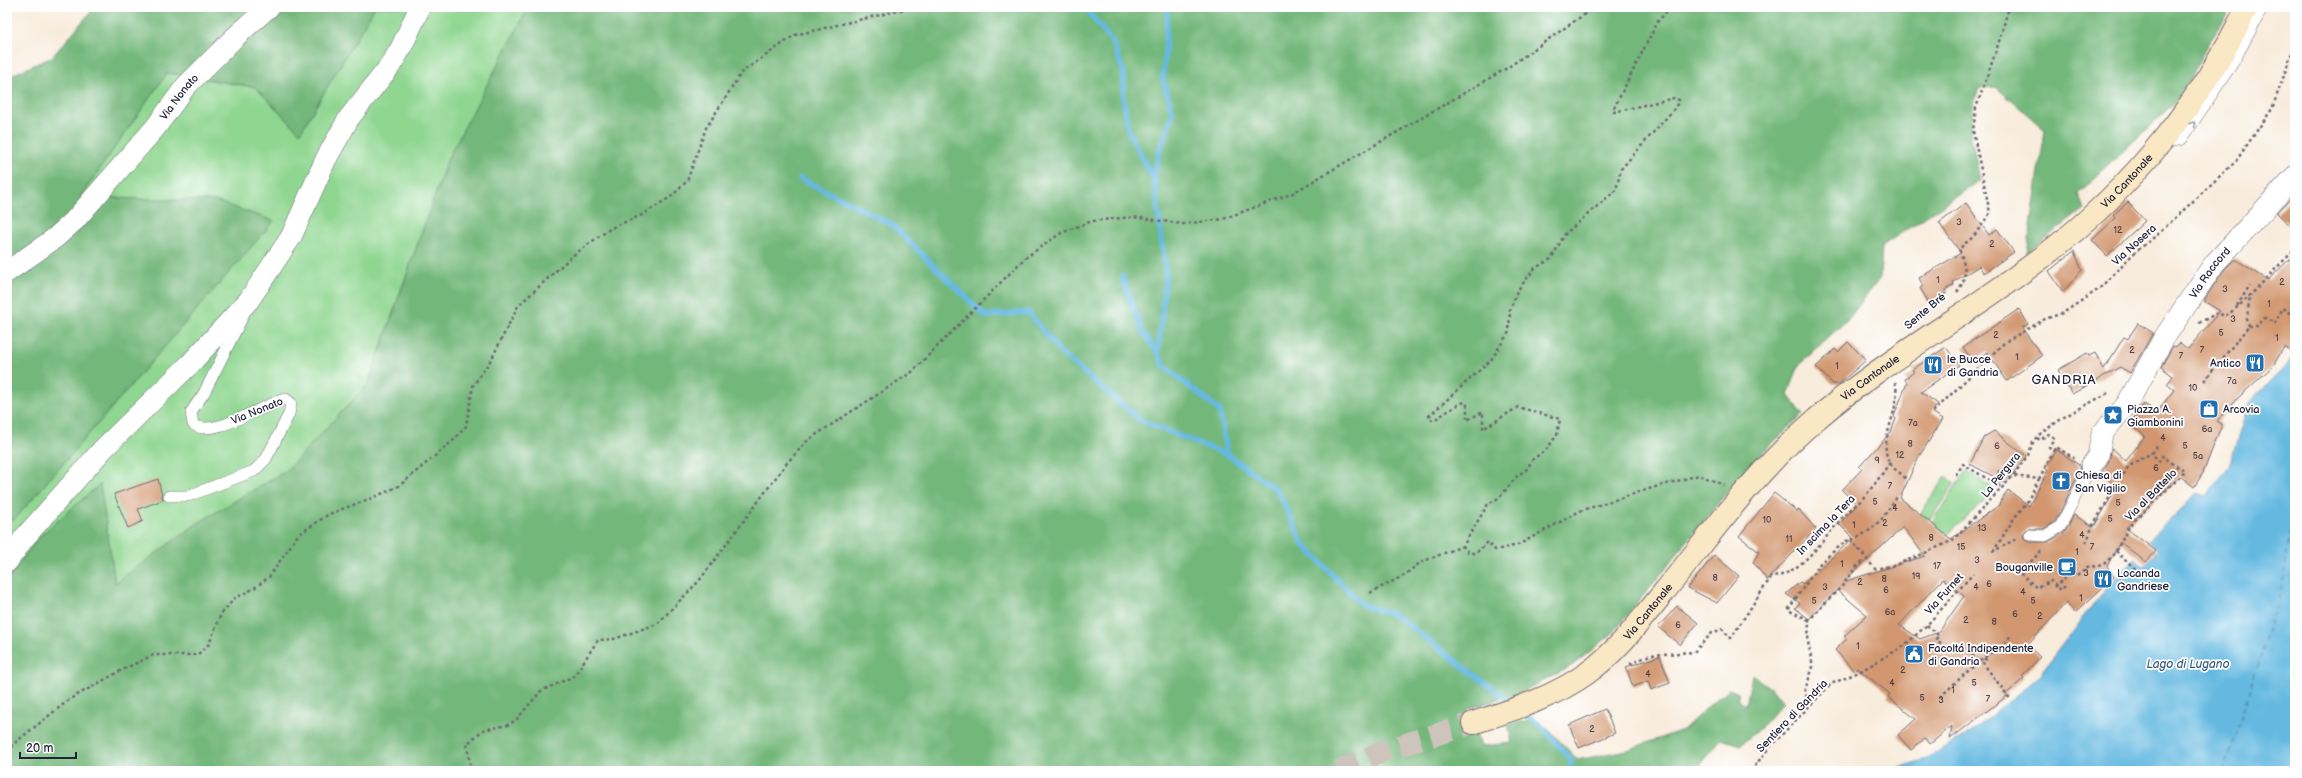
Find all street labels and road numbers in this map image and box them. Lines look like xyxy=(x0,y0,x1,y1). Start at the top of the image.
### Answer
street label: Via Nonato xyxy=(157,71,201,122)
street label: Via Cantonale xyxy=(2098,151,2155,211)
street label: Via Nosera xyxy=(2109,222,2159,268)
street label: Via Raccord xyxy=(2186,244,2233,301)
street label: Sente Bré xyxy=(1902,290,1949,332)
street label: Via Cantonale xyxy=(1838,351,1902,403)
street label: Via Nonato xyxy=(229,395,285,427)
street label: La Pergura xyxy=(1979,450,2023,500)
street label: Via al Battello xyxy=(2122,466,2180,524)
street label: In scima la Tera xyxy=(1794,492,1858,558)
street label: Via Furnet xyxy=(1922,570,1966,617)
street label: Via Cantonale xyxy=(1621,580,1675,642)
street label: Sentiero di Gandria xyxy=(1754,677,1830,755)

